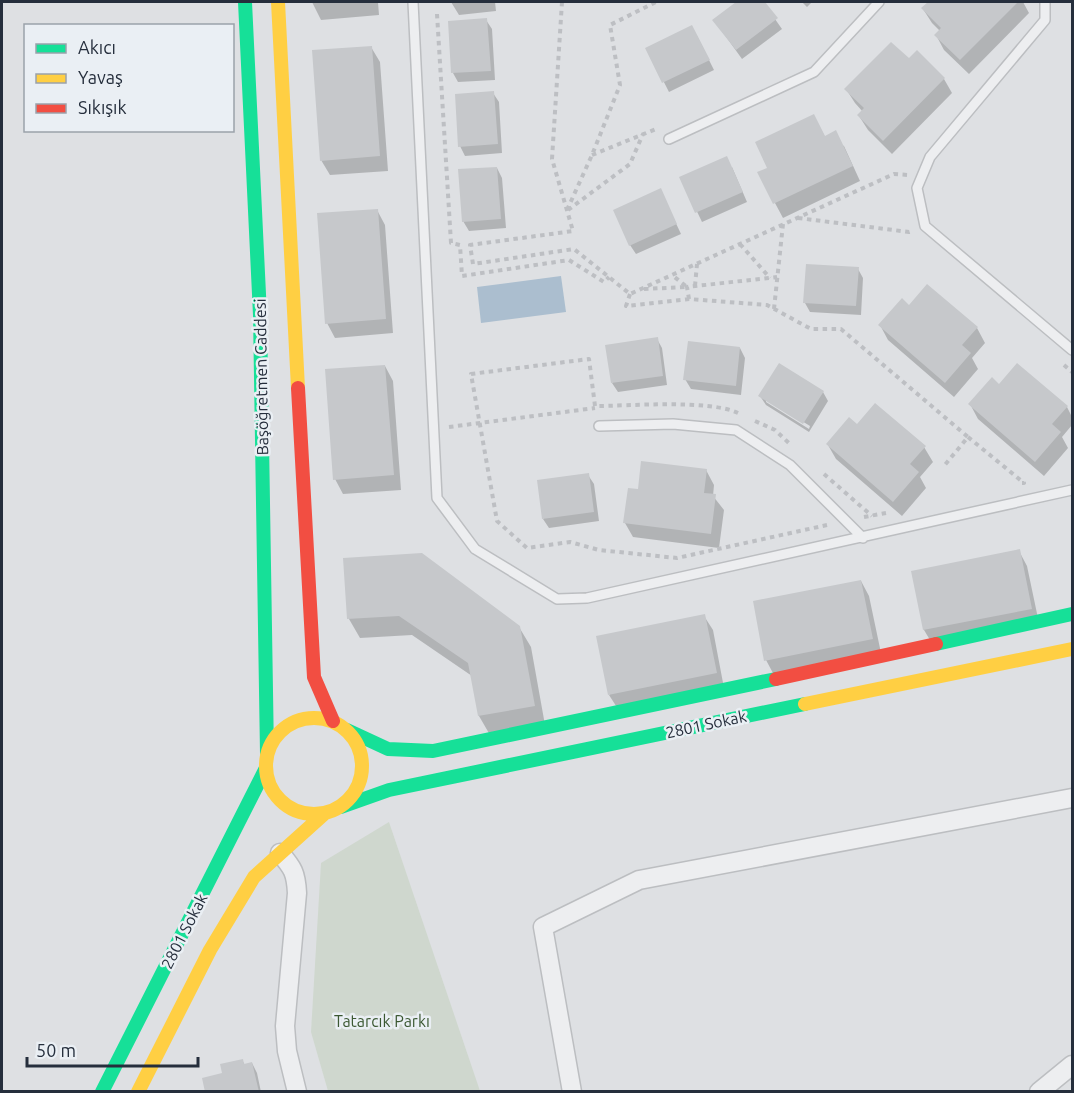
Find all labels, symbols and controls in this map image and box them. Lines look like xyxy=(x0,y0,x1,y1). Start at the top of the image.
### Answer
legend xyxy=(24,24,234,132)
text: Akıcı xyxy=(78,37,116,57)
text: Yavaş xyxy=(78,67,123,87)
text: Sıkışık xyxy=(78,97,127,117)
street label: Başöğretmen Caddesi xyxy=(251,298,271,456)
street label: 2801 Sokak xyxy=(664,707,748,741)
street label: 2801 Sokak xyxy=(157,890,211,972)
park label: Tatarcık Parkı xyxy=(334,1012,430,1030)
scale bar xyxy=(27,1030,198,1068)
text: 50 m xyxy=(36,1040,76,1060)

